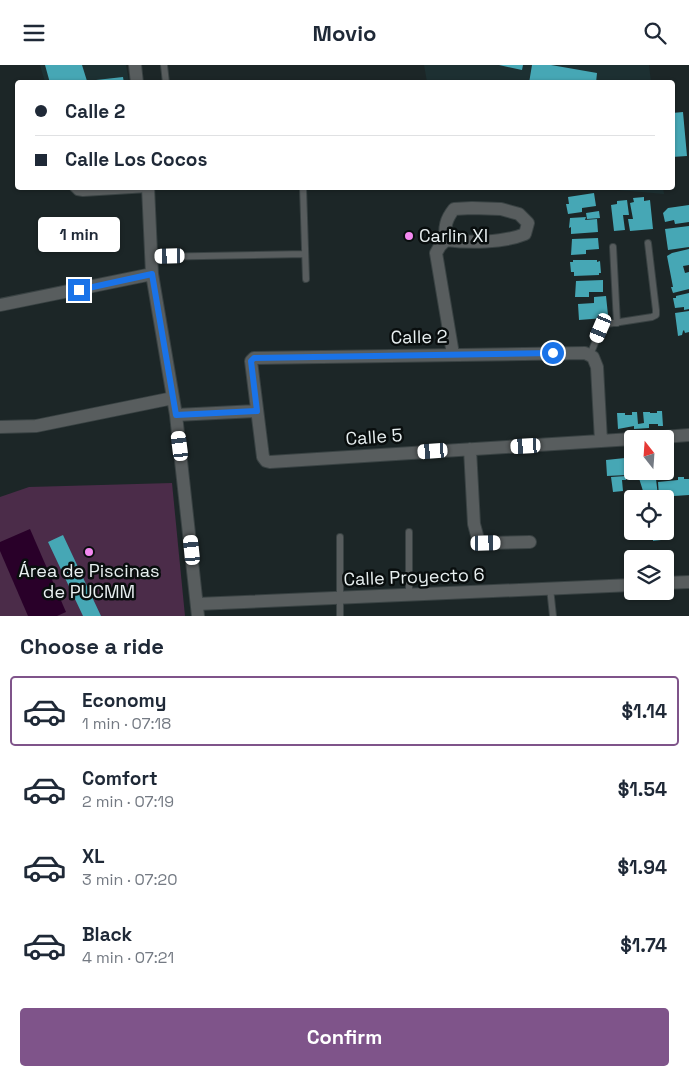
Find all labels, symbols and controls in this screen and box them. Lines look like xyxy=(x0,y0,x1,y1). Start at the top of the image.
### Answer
icon: menu xyxy=(20,19,48,47)
text: Movio xyxy=(313,19,376,47)
icon: search xyxy=(641,19,669,47)
text: Calle 2 xyxy=(65,99,125,124)
text: Calle Los Cocos xyxy=(65,147,207,172)
callout: 1 min xyxy=(38,217,120,253)
text: 1 min xyxy=(59,224,99,245)
place label: Carlin XI xyxy=(419,224,488,247)
marker: Carlin XI xyxy=(403,230,415,242)
car xyxy=(154,248,185,264)
route end xyxy=(68,279,90,301)
car xyxy=(588,311,613,345)
street label: Calle 2 xyxy=(390,325,448,348)
route start xyxy=(542,342,564,364)
street label: Calle 5 xyxy=(345,423,403,450)
car xyxy=(170,430,189,462)
north arrow xyxy=(624,430,674,480)
map controls xyxy=(624,430,674,600)
car xyxy=(510,438,541,454)
car xyxy=(417,442,448,460)
button: locate xyxy=(624,490,674,540)
car xyxy=(182,534,201,566)
car xyxy=(470,535,501,551)
marker: Área de Piscinas de PUCMM xyxy=(83,546,95,558)
button: layers xyxy=(624,550,674,600)
place label: Área de Piscinas de PUCMM xyxy=(19,559,160,603)
street label: Calle Proyecto 6 xyxy=(343,563,485,590)
text: Choose a ride xyxy=(20,632,164,660)
text: Economy xyxy=(82,688,166,713)
icon: car xyxy=(22,689,67,734)
text: $1.14 xyxy=(622,699,667,724)
text: 1 min · 07:18 xyxy=(82,713,171,734)
text: Comfort xyxy=(82,766,158,791)
icon: car xyxy=(22,767,67,812)
text: $1.54 xyxy=(618,777,667,802)
text: 2 min · 07:19 xyxy=(82,791,174,812)
text: XL xyxy=(82,844,105,869)
icon: car xyxy=(22,845,67,890)
text: $1.94 xyxy=(617,855,667,880)
text: 3 min · 07:20 xyxy=(82,869,177,890)
text: Black xyxy=(82,922,132,947)
icon: car xyxy=(22,923,67,968)
text: $1.74 xyxy=(620,933,667,958)
text: 4 min · 07:21 xyxy=(82,947,174,968)
button: Confirm xyxy=(20,1008,669,1066)

